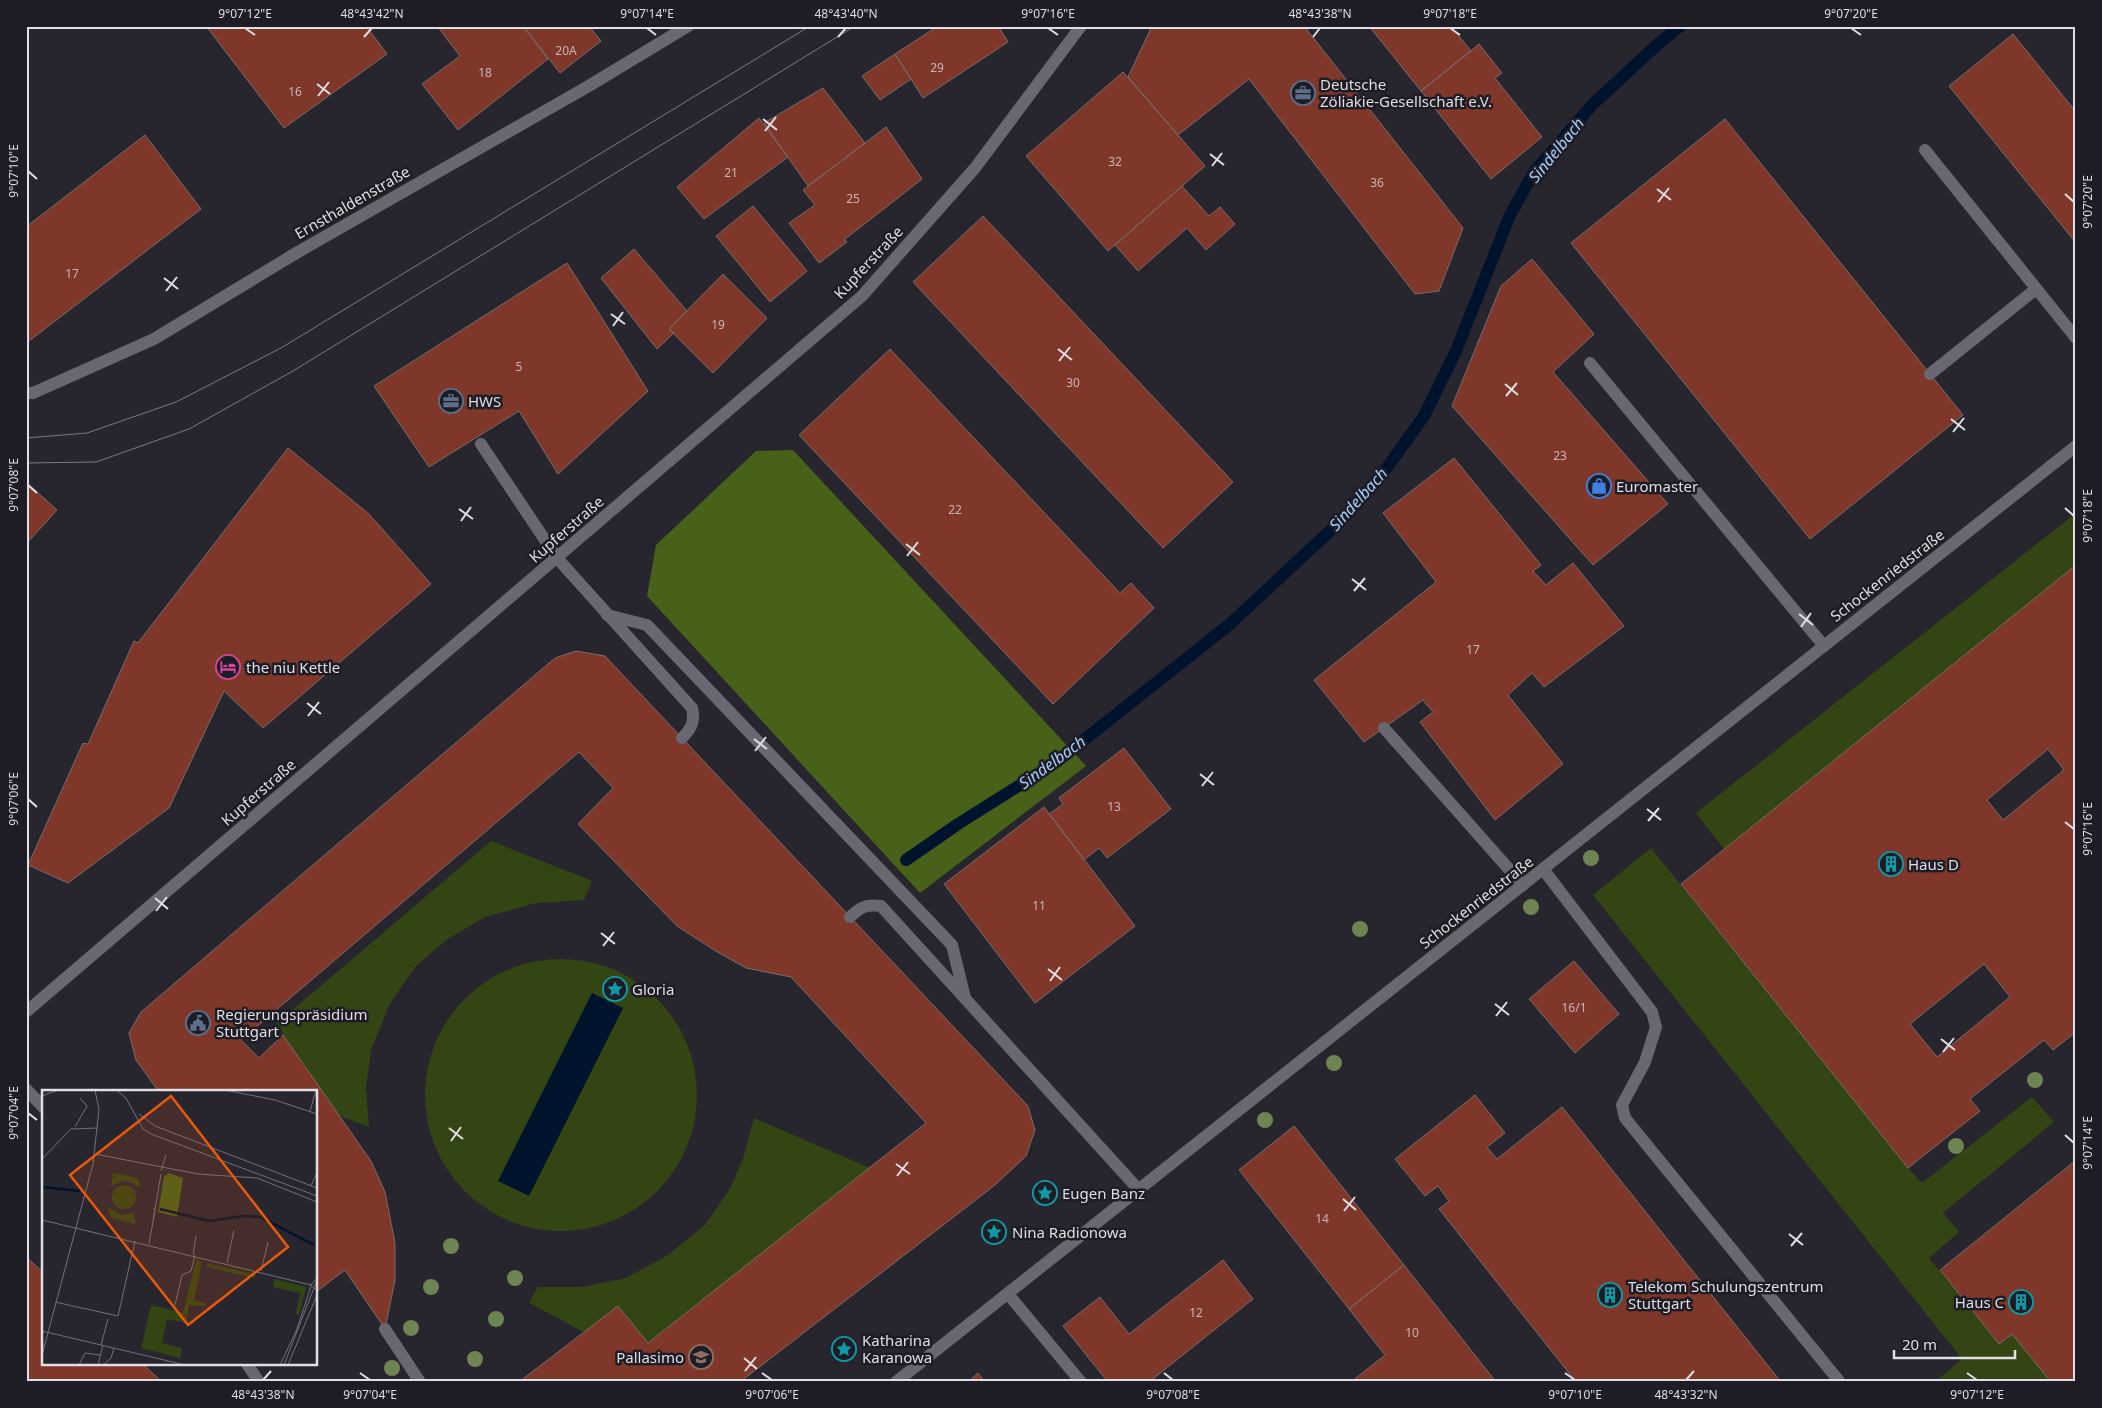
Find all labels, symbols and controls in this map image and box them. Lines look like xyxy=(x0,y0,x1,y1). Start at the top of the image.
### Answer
text: 9°07'12"E xyxy=(218,5,272,22)
text: 48°43'42"N xyxy=(340,5,404,22)
text: 9°07'14"E xyxy=(620,5,674,22)
text: 48°43'40"N xyxy=(814,5,878,22)
text: 9°07'16"E xyxy=(1021,5,1075,22)
text: 48°43'38"N xyxy=(1288,5,1352,22)
text: 9°07'18"E xyxy=(1423,5,1477,22)
text: 9°07'20"E xyxy=(1824,5,1878,22)
house number: 20A xyxy=(555,42,577,59)
house number: 29 xyxy=(930,59,944,76)
house number: 18 xyxy=(478,64,492,81)
place label: Deutsche Zöliakie-Gesellschaft e.V. xyxy=(1320,74,1492,111)
office icon: Deutsche Zöliakie-Gesellschaft e.V. xyxy=(1290,80,1316,106)
house number: 16 xyxy=(288,83,302,100)
water label: Sindelbach xyxy=(1523,113,1589,187)
text: 9°07'10"E xyxy=(5,144,22,198)
house number: 32 xyxy=(1108,153,1122,170)
street label: Ernsthaldenstraße xyxy=(291,161,413,243)
house number: 21 xyxy=(724,164,738,181)
house number: 36 xyxy=(1370,174,1384,191)
text: 9°07'20"E xyxy=(2079,175,2096,229)
house number: 25 xyxy=(846,190,860,207)
street label: Kupferstraße xyxy=(829,221,907,303)
house number: 17 xyxy=(65,265,79,282)
house number: 19 xyxy=(711,316,725,333)
house number: 5 xyxy=(516,358,523,375)
house number: 30 xyxy=(1066,374,1080,391)
office icon: HWS xyxy=(438,388,464,414)
place label: HWS xyxy=(468,391,501,411)
house number: 23 xyxy=(1553,447,1567,464)
text: 9°07'08"E xyxy=(5,458,22,512)
water label: Sindelbach xyxy=(1324,463,1392,535)
shop icon: Euromaster xyxy=(1586,473,1612,499)
place label: Euromaster xyxy=(1616,476,1698,496)
text: 9°07'18"E xyxy=(2079,489,2096,543)
street label: Kupferstraße xyxy=(525,491,607,567)
house number: 22 xyxy=(948,501,962,518)
street label: Schockenriedstraße xyxy=(1826,524,1948,626)
house number: 17 xyxy=(1466,641,1480,658)
hotel icon: the niu Kettle xyxy=(215,654,241,680)
place label: the niu Kettle xyxy=(246,657,340,677)
water label: Sindelbach xyxy=(1014,730,1090,794)
street label: Kupferstraße xyxy=(217,754,299,830)
text: 9°07'06"E xyxy=(5,772,22,826)
house number: 13 xyxy=(1107,798,1121,815)
text: 9°07'16"E xyxy=(2079,802,2096,856)
street label: Schockenriedstraße xyxy=(1415,851,1537,953)
building icon: Haus D xyxy=(1878,851,1904,877)
place label: Haus D xyxy=(1908,854,1959,874)
house number: 11 xyxy=(1032,897,1046,914)
place icon: Gloria xyxy=(602,976,628,1002)
place label: Gloria xyxy=(632,979,674,999)
house number: 16/1 xyxy=(1561,999,1587,1016)
place label: Regierungspräsidium Stuttgart xyxy=(216,1004,367,1041)
public building icon: Regierungspräsidium Stuttgart xyxy=(185,1010,211,1036)
text: 9°07'04"E xyxy=(5,1086,22,1140)
inset map xyxy=(42,1090,318,1366)
text: 9°07'14"E xyxy=(2079,1116,2096,1170)
place icon: Eugen Banz xyxy=(1032,1180,1058,1206)
place label: Eugen Banz xyxy=(1062,1183,1145,1203)
house number: 14 xyxy=(1315,1210,1329,1227)
place icon: Nina Radionowa xyxy=(981,1219,1007,1245)
place label: Nina Radionowa xyxy=(1012,1222,1127,1242)
place label: Telekom Schulungszentrum Stuttgart xyxy=(1628,1276,1824,1313)
building icon: Telekom Schulungszentrum Stuttgart xyxy=(1597,1282,1623,1308)
building icon: Haus C xyxy=(2008,1289,2034,1315)
place label: Haus C xyxy=(1955,1292,2005,1312)
house number: 12 xyxy=(1189,1304,1203,1321)
house number: 10 xyxy=(1405,1324,1419,1341)
scale bar xyxy=(1894,1328,2016,1360)
place label: Katharina Karanowa xyxy=(862,1330,932,1367)
text: 20 m xyxy=(1902,1334,1937,1354)
place icon: Katharina Karanowa xyxy=(831,1336,857,1362)
school or university icon: Pallasimo xyxy=(688,1344,714,1370)
place label: Pallasimo xyxy=(616,1347,684,1367)
text: 48°43'38"N xyxy=(231,1386,295,1403)
text: 9°07'04"E xyxy=(343,1386,397,1403)
text: 9°07'06"E xyxy=(745,1386,799,1403)
text: 9°07'08"E xyxy=(1146,1386,1200,1403)
text: 9°07'10"E xyxy=(1548,1386,1602,1403)
text: 48°43'32"N xyxy=(1654,1386,1718,1403)
text: 9°07'12"E xyxy=(1950,1386,2004,1403)

